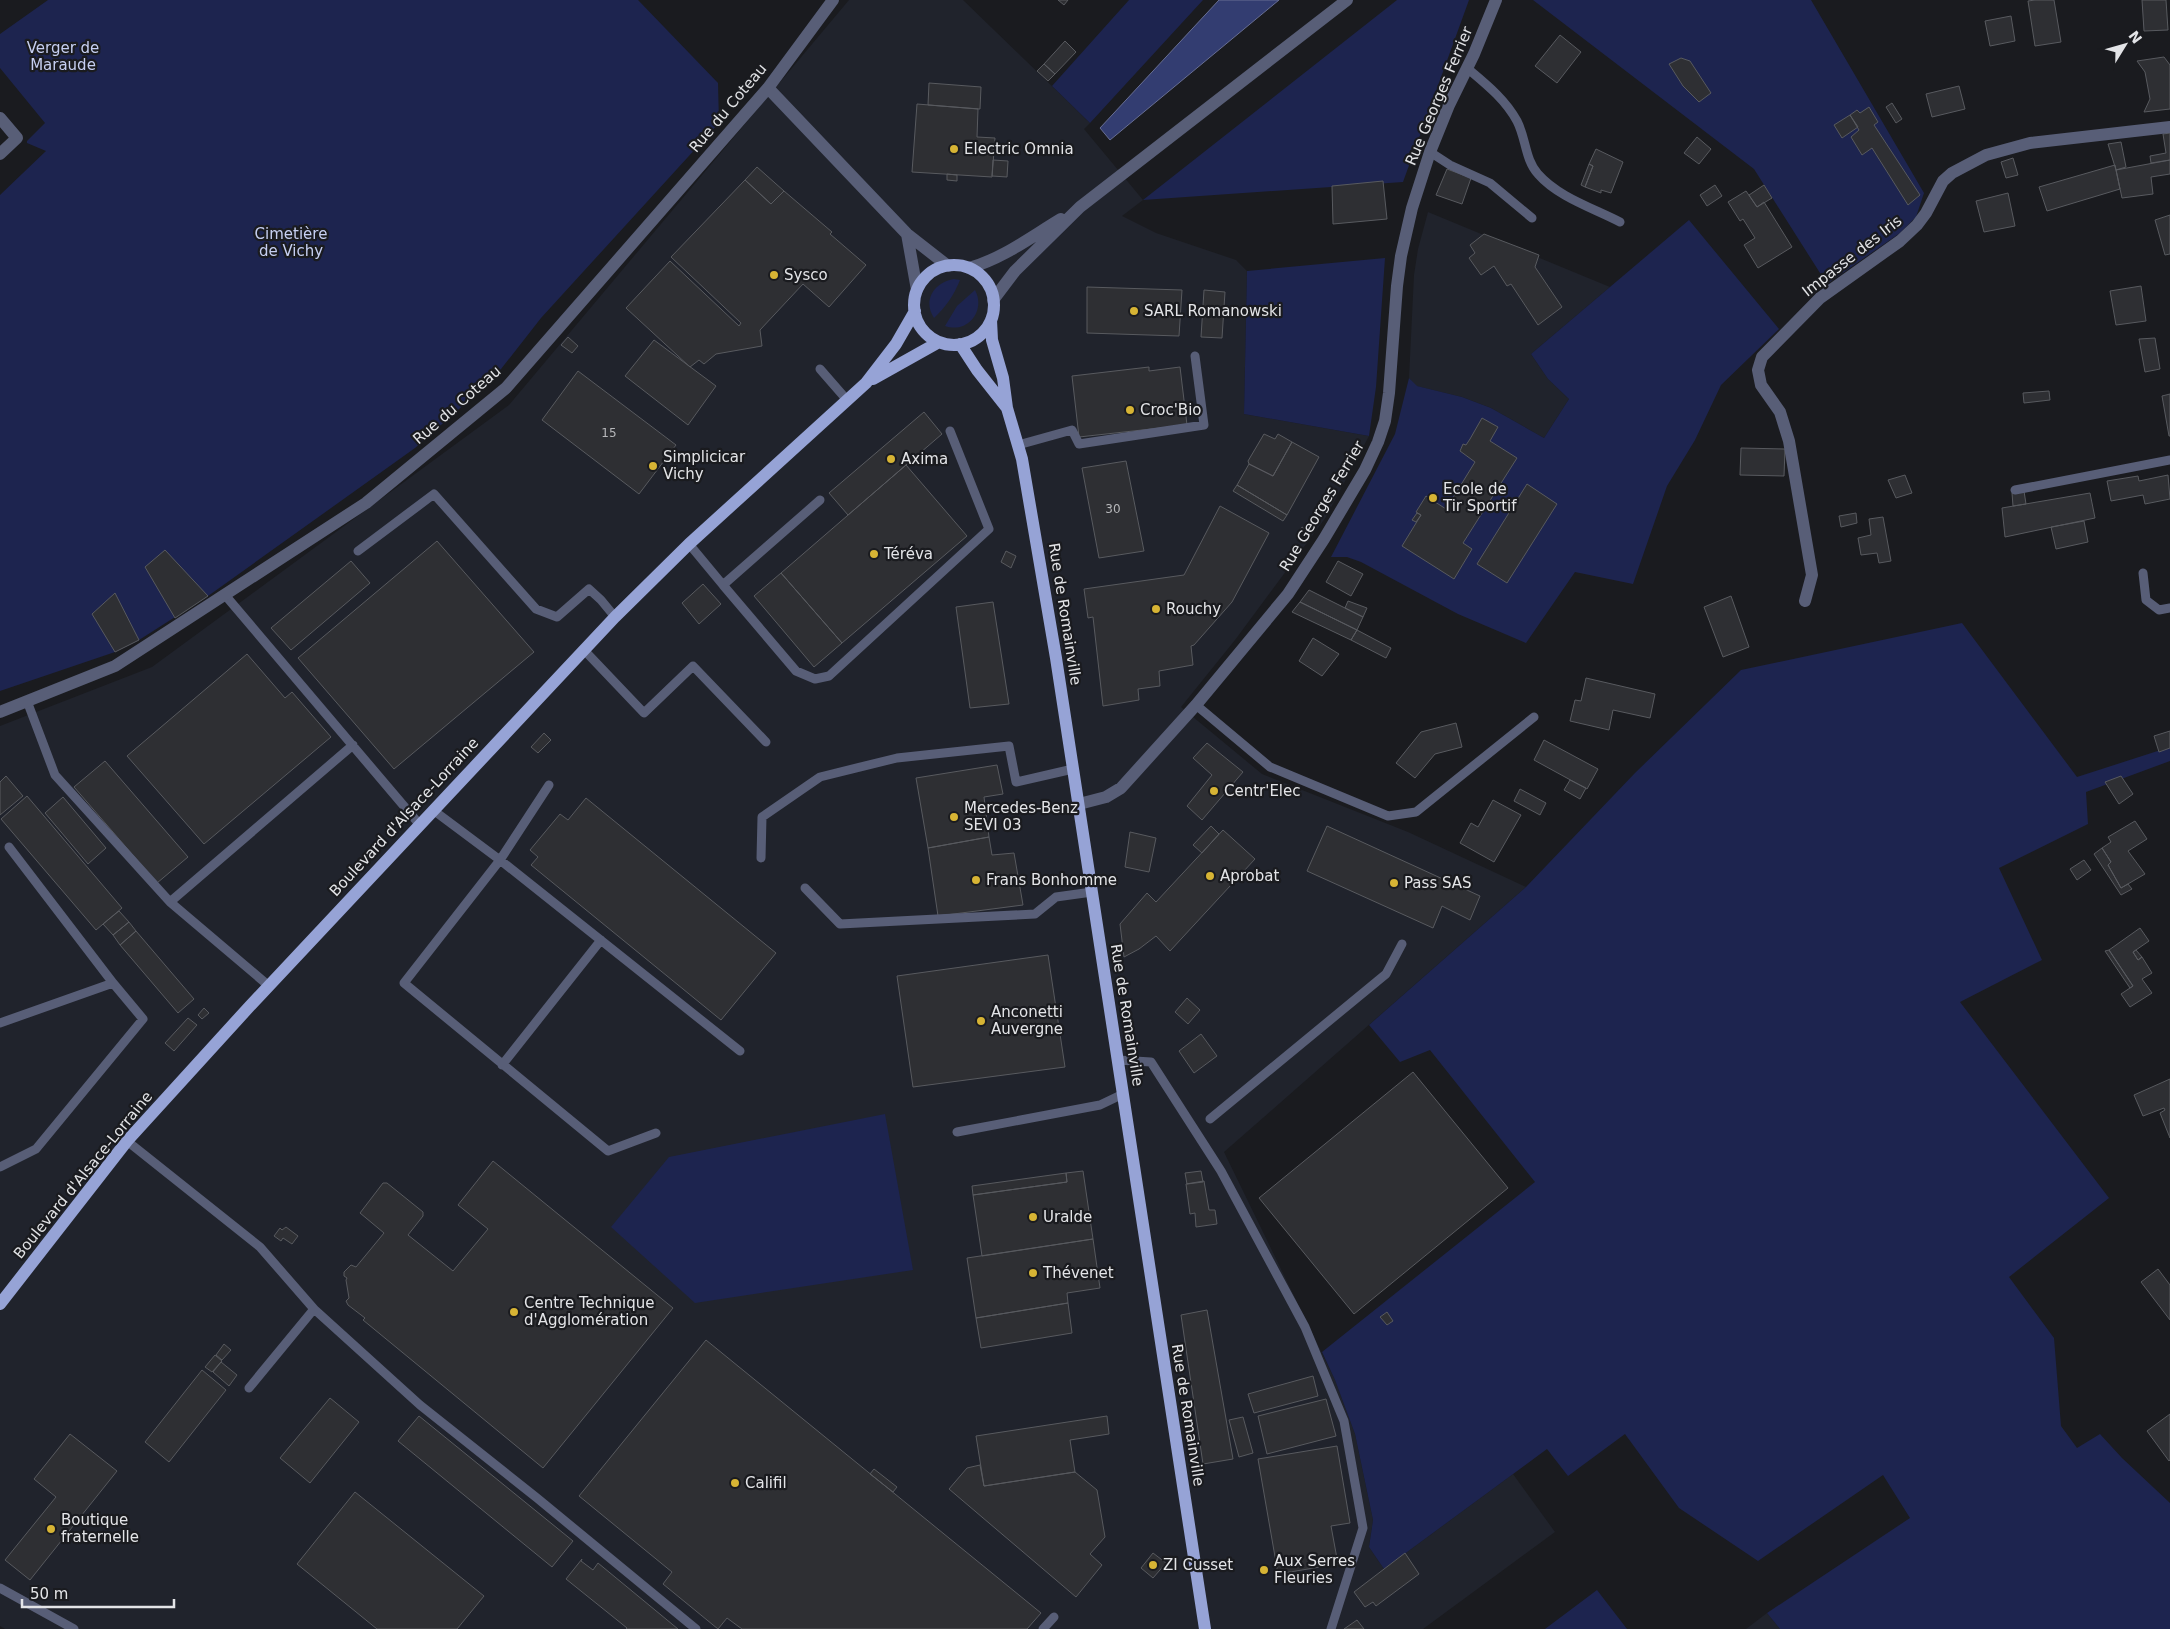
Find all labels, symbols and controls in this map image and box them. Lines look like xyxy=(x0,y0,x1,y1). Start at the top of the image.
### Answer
north arrow xyxy=(2100,20,2150,70)
street label: Rue Georges Ferrier xyxy=(1402,23,1477,168)
text: N xyxy=(2125,28,2145,47)
park label: Verger de Maraude xyxy=(27,39,99,74)
street label: Rue du Coteau xyxy=(686,60,770,156)
place label: Electric Omnia xyxy=(964,140,1074,158)
marker: Electric Omnia xyxy=(948,143,960,155)
street label: Impasse des Iris xyxy=(1799,211,1905,300)
park label: Cimetière de Vichy xyxy=(255,225,327,260)
place label: Sysco xyxy=(784,266,828,284)
marker: Sysco xyxy=(768,269,780,281)
place label: SARL Romanowski xyxy=(1144,302,1282,320)
marker: SARL Romanowski xyxy=(1128,305,1140,317)
street label: Rue du Coteau xyxy=(409,362,505,448)
place label: Croc'Bio xyxy=(1140,401,1202,419)
marker: Croc'Bio xyxy=(1124,404,1136,416)
house number: 15 xyxy=(601,426,617,440)
street label: Rue Georges Ferrier xyxy=(1276,437,1369,575)
place label: Simplicicar Vichy xyxy=(663,448,746,483)
place label: Axima xyxy=(901,450,948,468)
marker: Axima xyxy=(885,453,897,465)
marker: Simplicicar Vichy xyxy=(647,460,659,472)
place label: Ecole de Tir Sportif xyxy=(1442,480,1517,515)
marker: Ecole de Tir Sportif xyxy=(1427,492,1439,504)
house number: 30 xyxy=(1105,502,1121,516)
street label: Rue de Romainville xyxy=(1045,542,1085,686)
place label: Téréva xyxy=(883,545,933,563)
marker: Téréva xyxy=(868,548,880,560)
place label: Rouchy xyxy=(1166,600,1221,618)
marker: Rouchy xyxy=(1150,603,1162,615)
street label: Boulevard d'Alsace-Lorraine xyxy=(326,734,482,900)
place label: Centr'Elec xyxy=(1224,782,1301,800)
marker: Centr'Elec xyxy=(1208,785,1220,797)
place label: Mercedes-Benz SEVI 03 xyxy=(964,799,1078,834)
marker: Mercedes-Benz SEVI 03 xyxy=(948,811,960,823)
place label: Aprobat xyxy=(1220,867,1280,885)
marker: Aprobat xyxy=(1204,870,1216,882)
place label: Frans Bonhomme xyxy=(986,871,1117,889)
marker: Frans Bonhomme xyxy=(970,874,982,886)
place label: Pass SAS xyxy=(1404,874,1472,892)
marker: Pass SAS xyxy=(1388,877,1400,889)
street label: Rue de Romainville xyxy=(1107,943,1147,1087)
place label: Anconetti Auvergne xyxy=(991,1003,1063,1038)
marker: Anconetti Auvergne xyxy=(975,1015,987,1027)
street label: Boulevard d'Alsace-Lorraine xyxy=(10,1088,156,1262)
place label: Uralde xyxy=(1043,1208,1092,1226)
marker: Uralde xyxy=(1027,1211,1039,1223)
place label: Thévenet xyxy=(1042,1264,1114,1282)
marker: Thévenet xyxy=(1027,1267,1039,1279)
place label: Centre Technique d'Agglomération xyxy=(524,1294,654,1329)
marker: Centre Technique d'Agglomération xyxy=(508,1306,520,1318)
street label: Rue de Romainville xyxy=(1168,1343,1208,1487)
place label: Califil xyxy=(745,1474,787,1492)
marker: Califil xyxy=(729,1477,741,1489)
place label: Boutique fraternelle xyxy=(61,1511,139,1546)
marker: Boutique fraternelle xyxy=(45,1523,57,1535)
place label: Aux Serres Fleuries xyxy=(1274,1552,1355,1587)
place label: ZI Cusset xyxy=(1163,1556,1233,1574)
marker: ZI Cusset xyxy=(1147,1559,1159,1571)
marker: Aux Serres Fleuries xyxy=(1258,1564,1270,1576)
scale bar xyxy=(22,1576,175,1608)
text: 50 m xyxy=(30,1585,68,1603)

